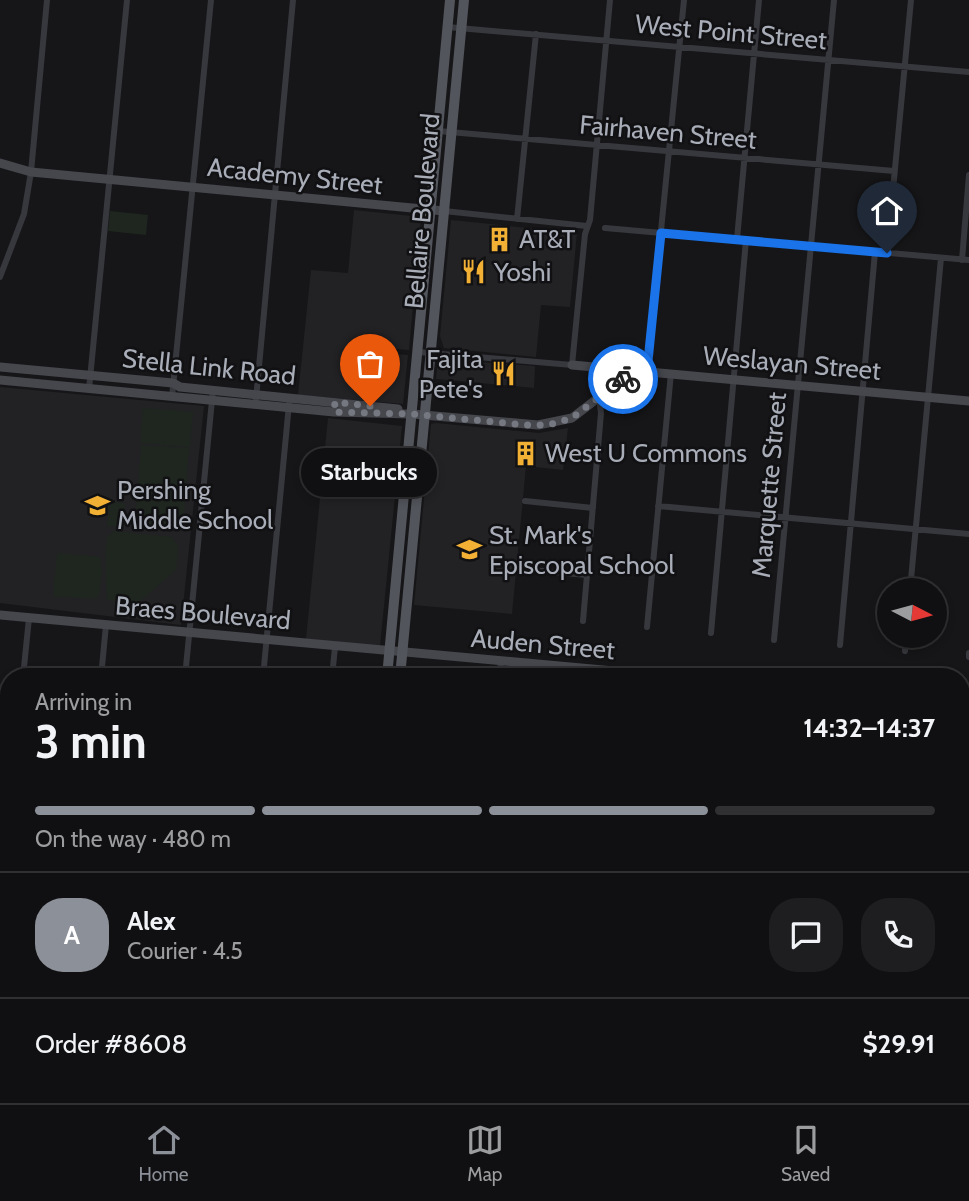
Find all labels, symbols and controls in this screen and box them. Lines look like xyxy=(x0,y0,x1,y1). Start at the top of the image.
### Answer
street label: West Point Street xyxy=(634,8,828,56)
street label: Fairhaven Street xyxy=(578,108,758,156)
street label: Bellaire Boulevard xyxy=(398,112,446,310)
street label: Academy Street xyxy=(206,151,384,201)
pin xyxy=(857,181,917,253)
icon: home xyxy=(868,192,906,230)
place label: AT&T xyxy=(519,223,576,255)
building icon: AT&T xyxy=(485,225,513,253)
place label: Yoshi xyxy=(493,256,551,288)
restaurant icon: Yoshi xyxy=(460,258,488,286)
pin xyxy=(340,334,400,406)
street label: Weslayan Street xyxy=(702,339,882,387)
street label: Stella Link Road xyxy=(121,342,297,392)
place label: Fajita Pete's xyxy=(419,343,484,405)
courier xyxy=(588,344,658,414)
icon: bag xyxy=(351,345,389,383)
restaurant icon: Fajita Pete's xyxy=(489,360,517,388)
icon: bike xyxy=(604,360,642,398)
street label: Marquette Street xyxy=(745,391,793,579)
place label: West U Commons xyxy=(545,437,747,469)
building icon: West U Commons xyxy=(511,439,539,467)
callout: Starbucks xyxy=(302,448,438,497)
text: Starbucks xyxy=(320,458,418,486)
place label: Pershing Middle School xyxy=(117,474,273,536)
school or university icon: Pershing Middle School xyxy=(83,491,111,519)
place label: St. Mark's Episcopal School xyxy=(489,519,675,581)
school or university icon: St. Mark's Episcopal School xyxy=(455,536,483,564)
north arrow xyxy=(877,578,947,648)
map controls xyxy=(877,578,947,648)
street label: Braes Boulevard xyxy=(114,589,292,637)
street label: Auden Street xyxy=(470,622,616,666)
text: Arriving in xyxy=(35,688,132,716)
text: 14:32–14:37 xyxy=(803,712,935,744)
text: 3 min xyxy=(35,714,147,770)
text: On the way · 480 m xyxy=(35,825,231,853)
button: chat xyxy=(769,898,843,972)
button: phone xyxy=(861,898,935,972)
text: Alex xyxy=(127,905,176,937)
text: A xyxy=(64,919,80,951)
text: Courier · 4.5 xyxy=(127,937,243,965)
text: Order #8608 xyxy=(35,1028,187,1060)
text: $29.91 xyxy=(862,1028,935,1060)
tab: Home xyxy=(139,1121,189,1186)
tab: Map xyxy=(466,1121,504,1186)
tab: Saved xyxy=(781,1121,830,1186)

